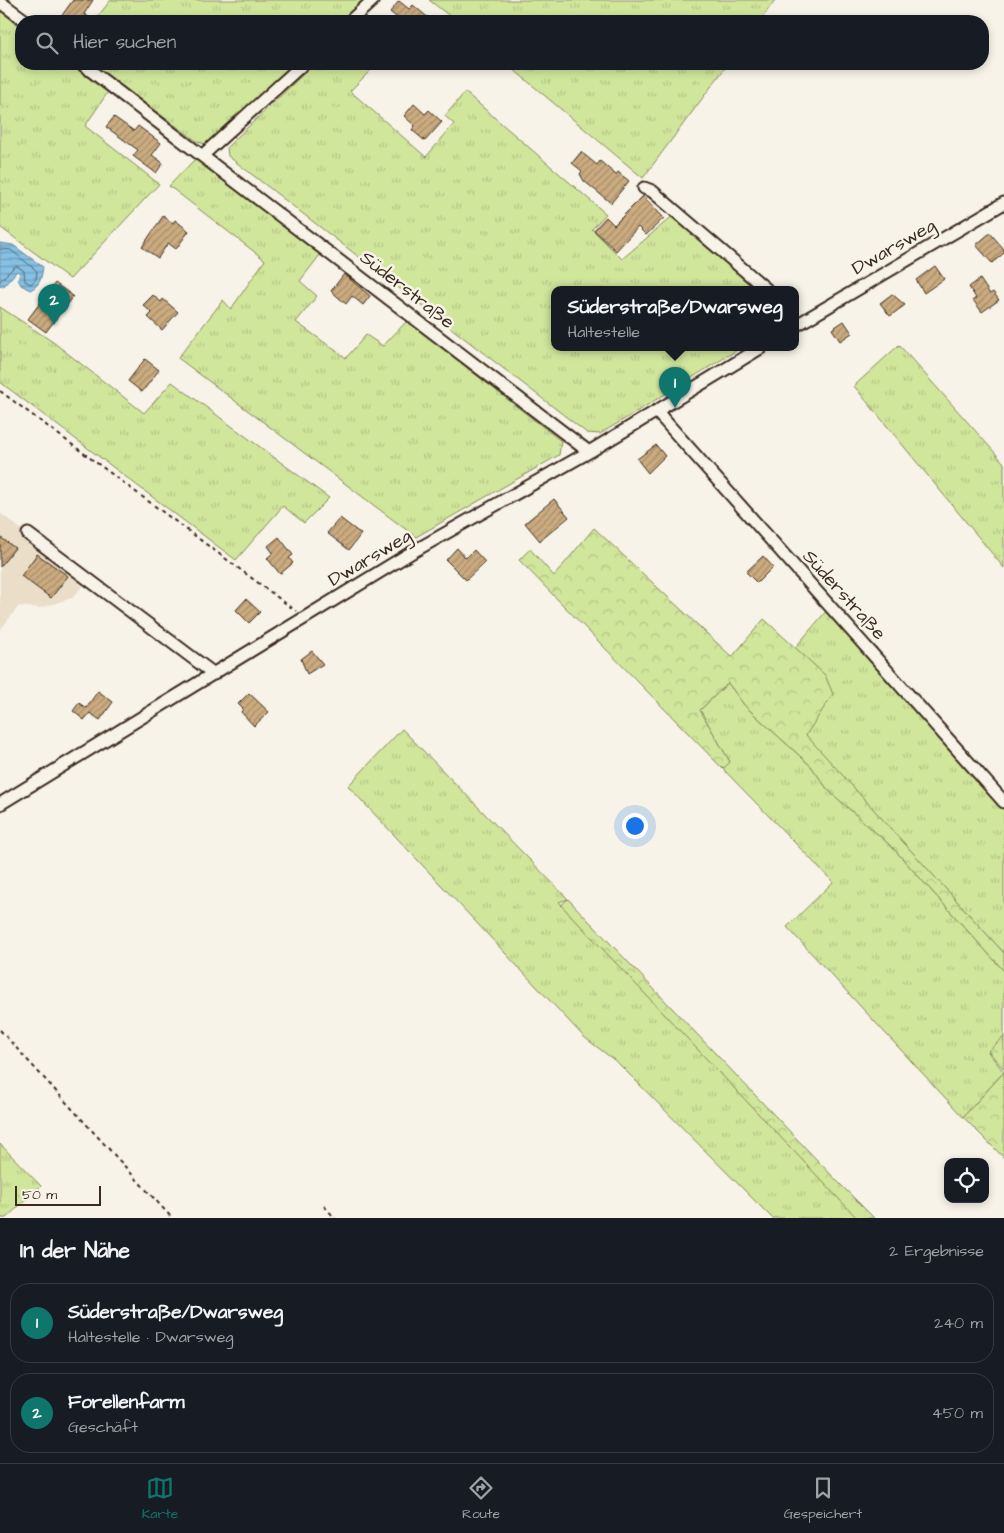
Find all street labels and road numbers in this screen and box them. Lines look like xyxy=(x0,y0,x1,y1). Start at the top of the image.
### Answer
street label: Dwarsweg xyxy=(847,212,942,283)
street label: Süderstraße xyxy=(354,244,460,336)
street label: Dwarsweg xyxy=(323,522,417,594)
street label: Süderstraße xyxy=(796,544,892,646)

